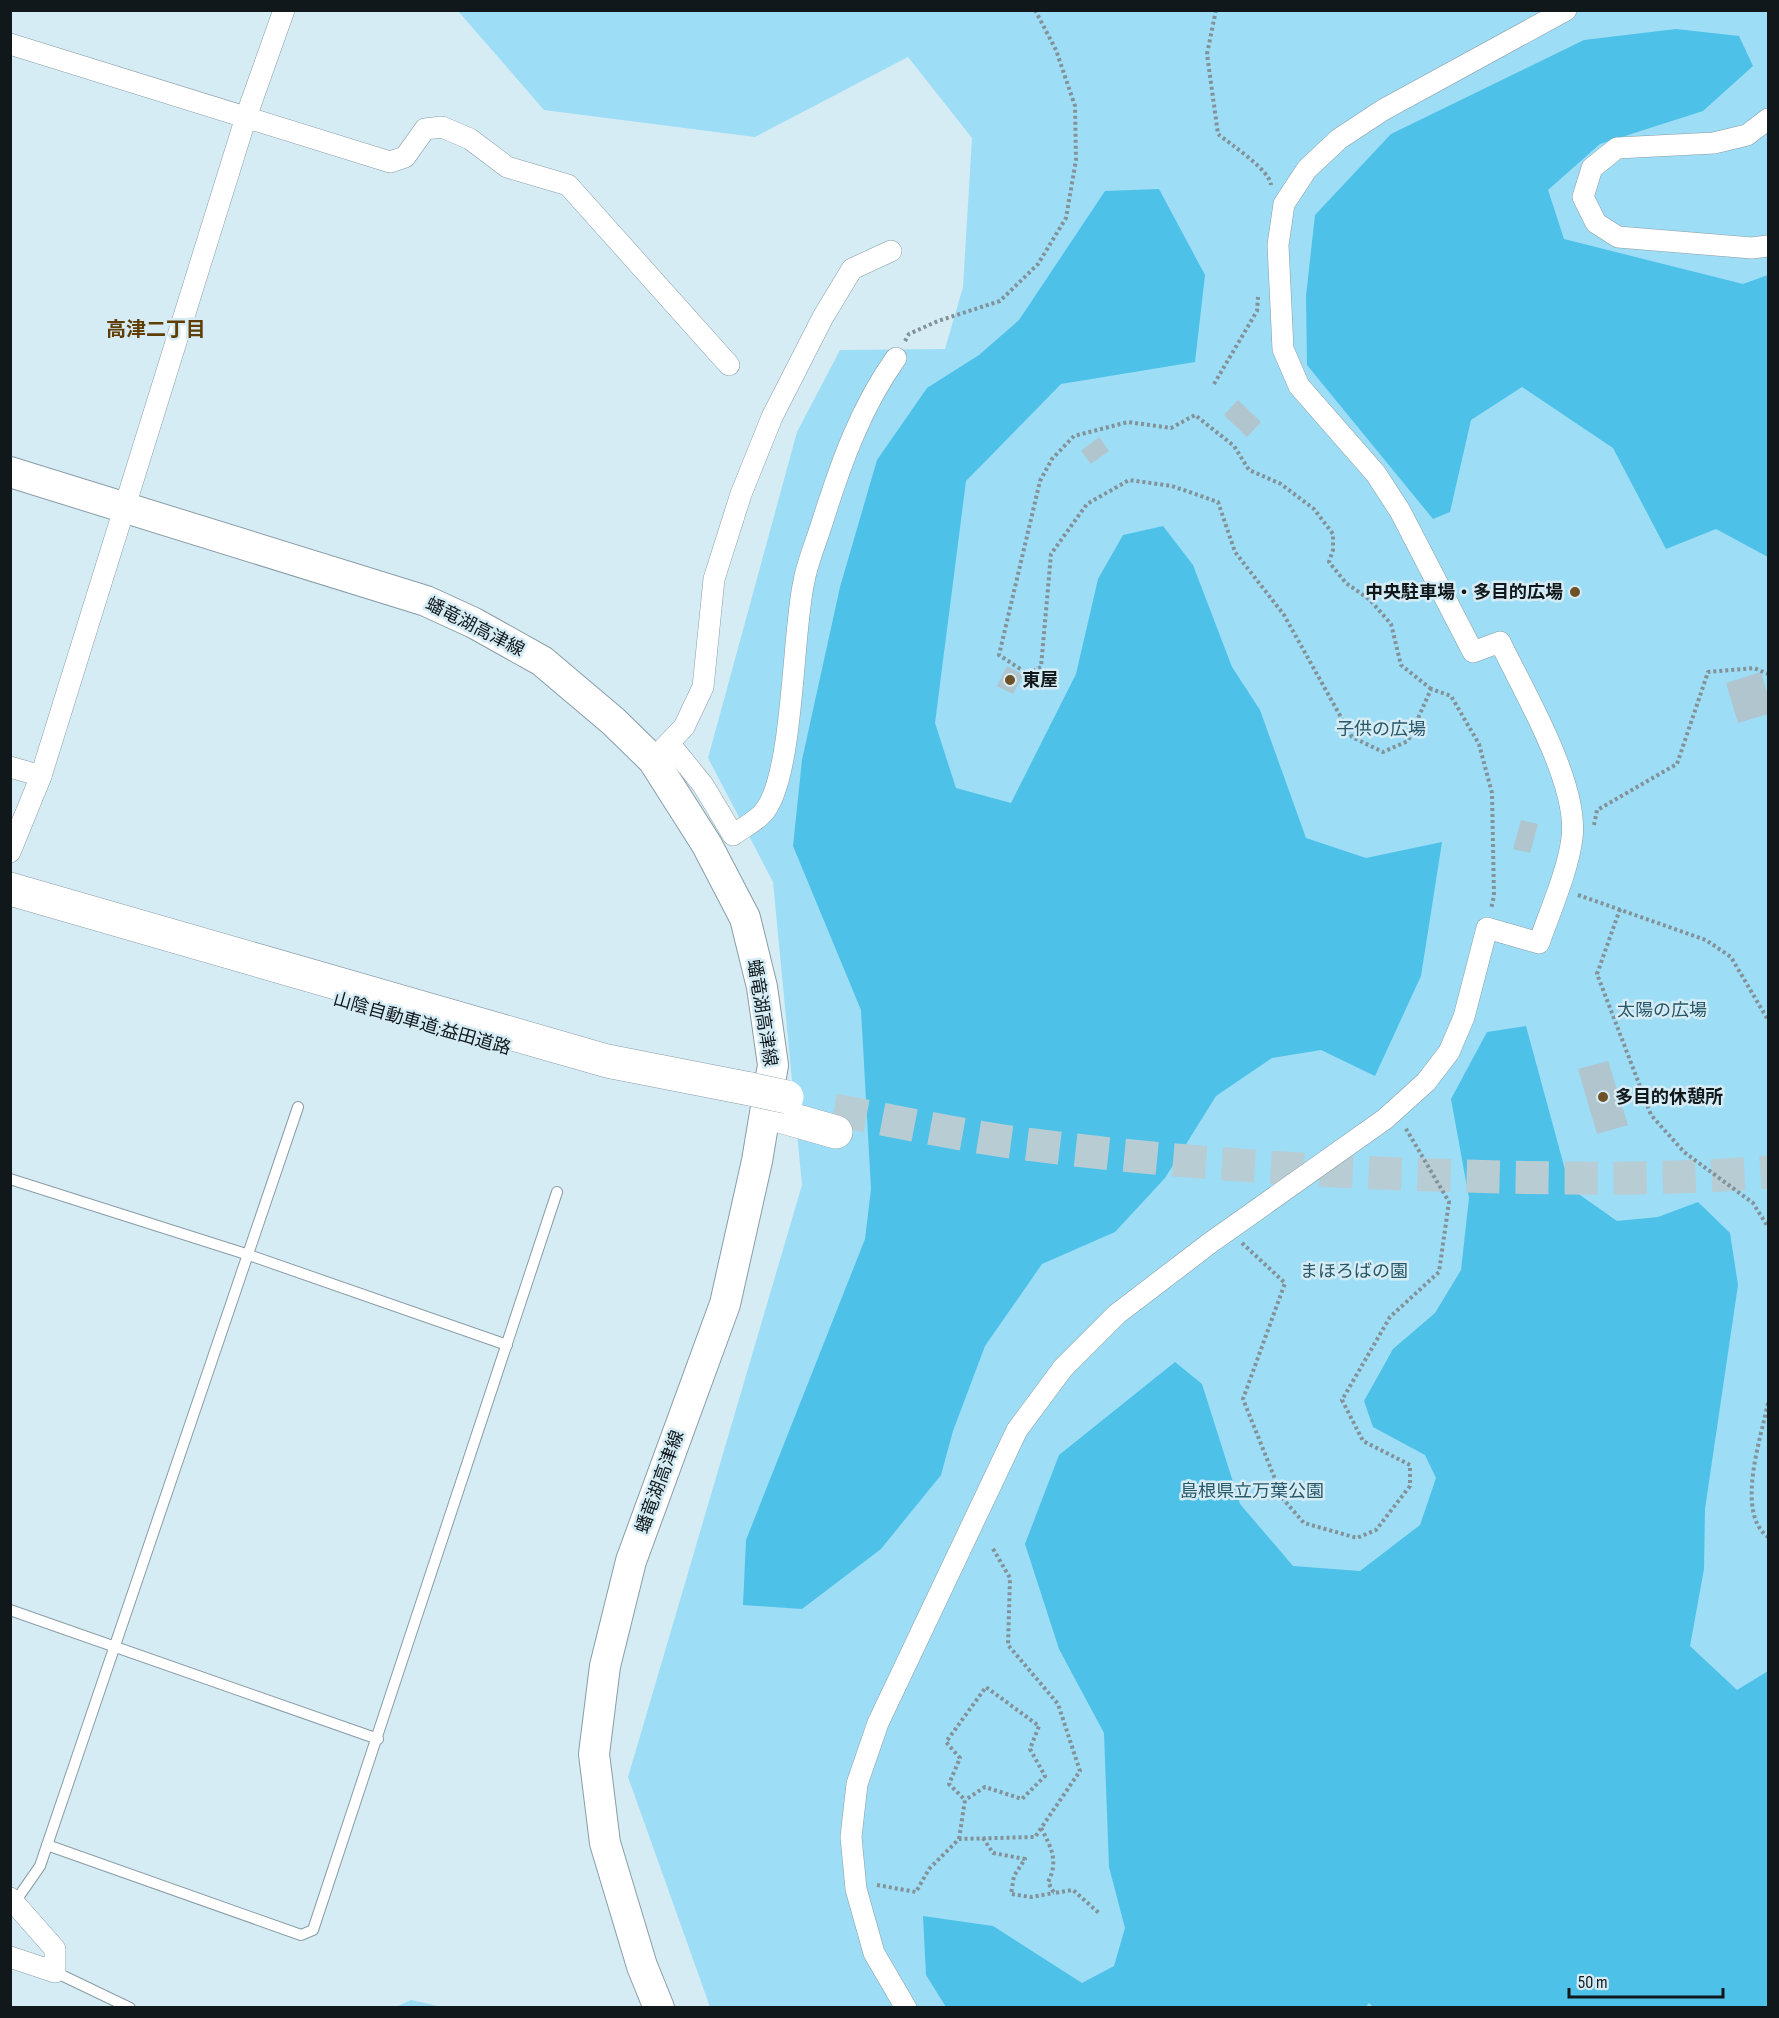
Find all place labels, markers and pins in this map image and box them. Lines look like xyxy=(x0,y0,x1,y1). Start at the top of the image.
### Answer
place label: 中央駐車場・多目的広場 xyxy=(1365,582,1563,603)
marker: 中央駐車場・多目的広場 xyxy=(1568,585,1582,599)
place label: 東屋 xyxy=(1022,670,1058,691)
marker: 東屋 xyxy=(1003,673,1017,687)
place label: 多目的休憩所 xyxy=(1615,1087,1723,1108)
marker: 多目的休憩所 xyxy=(1596,1090,1610,1104)

